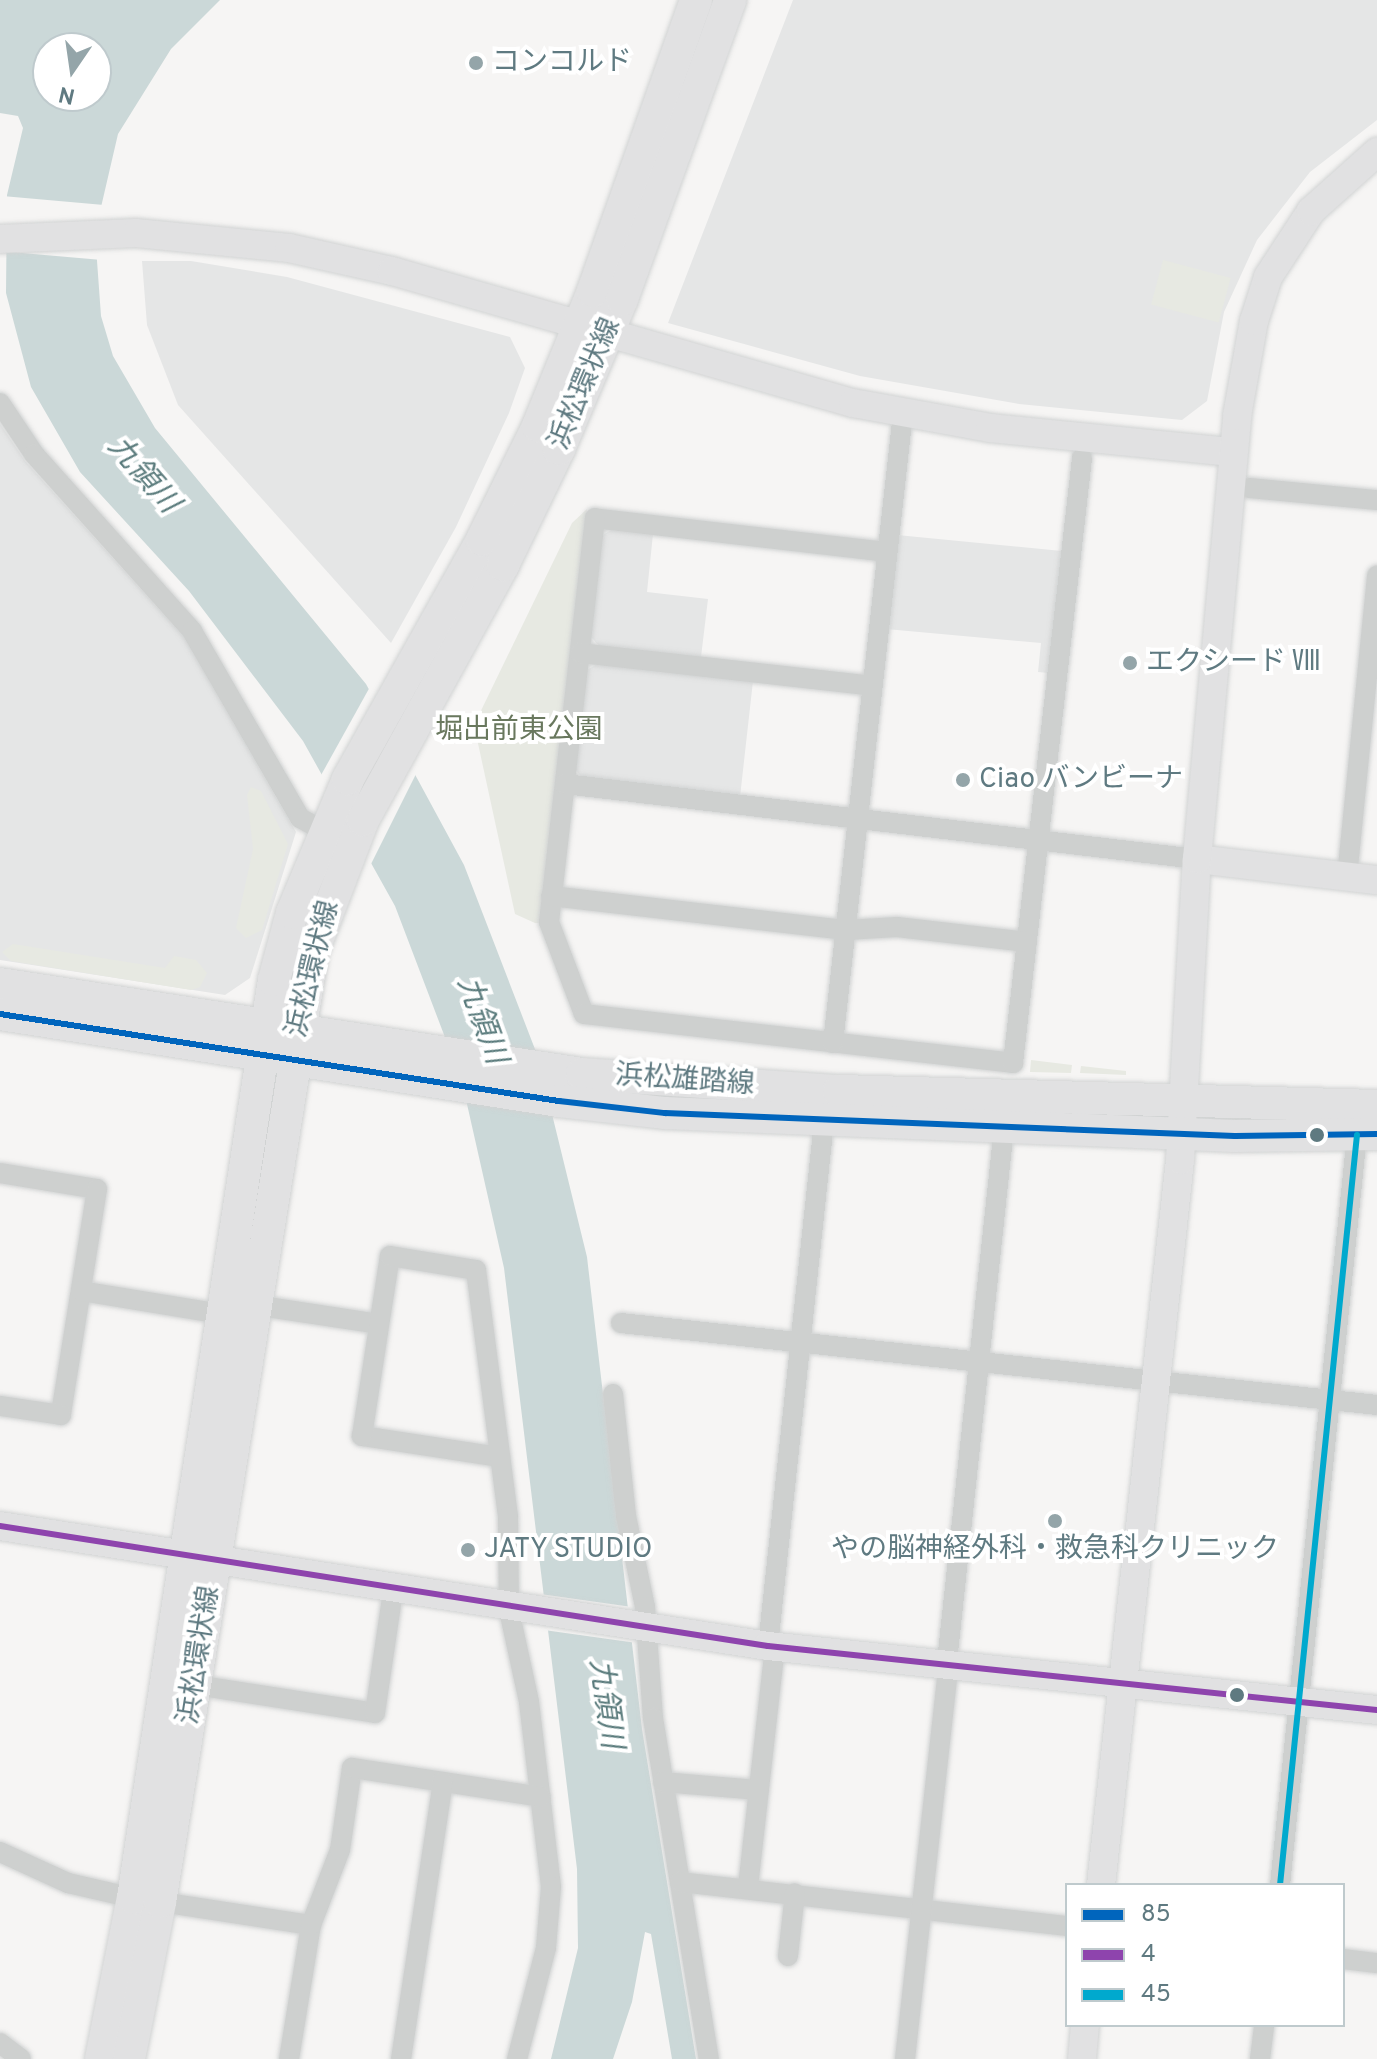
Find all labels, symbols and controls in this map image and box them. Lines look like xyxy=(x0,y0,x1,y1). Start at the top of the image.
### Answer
north arrow xyxy=(32,32,112,112)
place label: コンコルド xyxy=(492,46,632,80)
marker: コンコルド xyxy=(467,54,485,72)
text: N xyxy=(56,79,78,109)
street label: 浜松環状線 xyxy=(543,313,629,455)
water label: 九領川 xyxy=(99,430,185,522)
place label: エクシード Ⅷ xyxy=(1146,646,1321,680)
marker: エクシード Ⅷ xyxy=(1121,654,1139,672)
park label: 堀出前東公園 xyxy=(435,714,603,748)
place label: Ciao バンビーナ xyxy=(979,763,1182,797)
marker: Ciao バンビーナ xyxy=(954,771,972,789)
street label: 浜松環状線 xyxy=(281,897,347,1041)
water label: 九領川 xyxy=(448,973,512,1069)
street label: 浜松雄踏線 xyxy=(614,1059,756,1103)
unlabelled marker xyxy=(1309,1127,1325,1143)
marker: やの脳神経外科・救急科クリニック xyxy=(1046,1512,1064,1530)
place label: JATY STUDIO xyxy=(484,1533,654,1567)
place label: やの脳神経外科・救急科クリニック xyxy=(831,1533,1279,1567)
marker: JATY STUDIO xyxy=(459,1541,477,1559)
street label: 浜松環状線 xyxy=(172,1583,228,1727)
water label: 九領川 xyxy=(580,1657,628,1751)
unlabelled marker xyxy=(1229,1687,1245,1703)
legend xyxy=(1065,1883,1345,2027)
text: 85 xyxy=(1141,1900,1171,1930)
text: 4 xyxy=(1141,1940,1156,1970)
text: 45 xyxy=(1141,1980,1171,2010)

